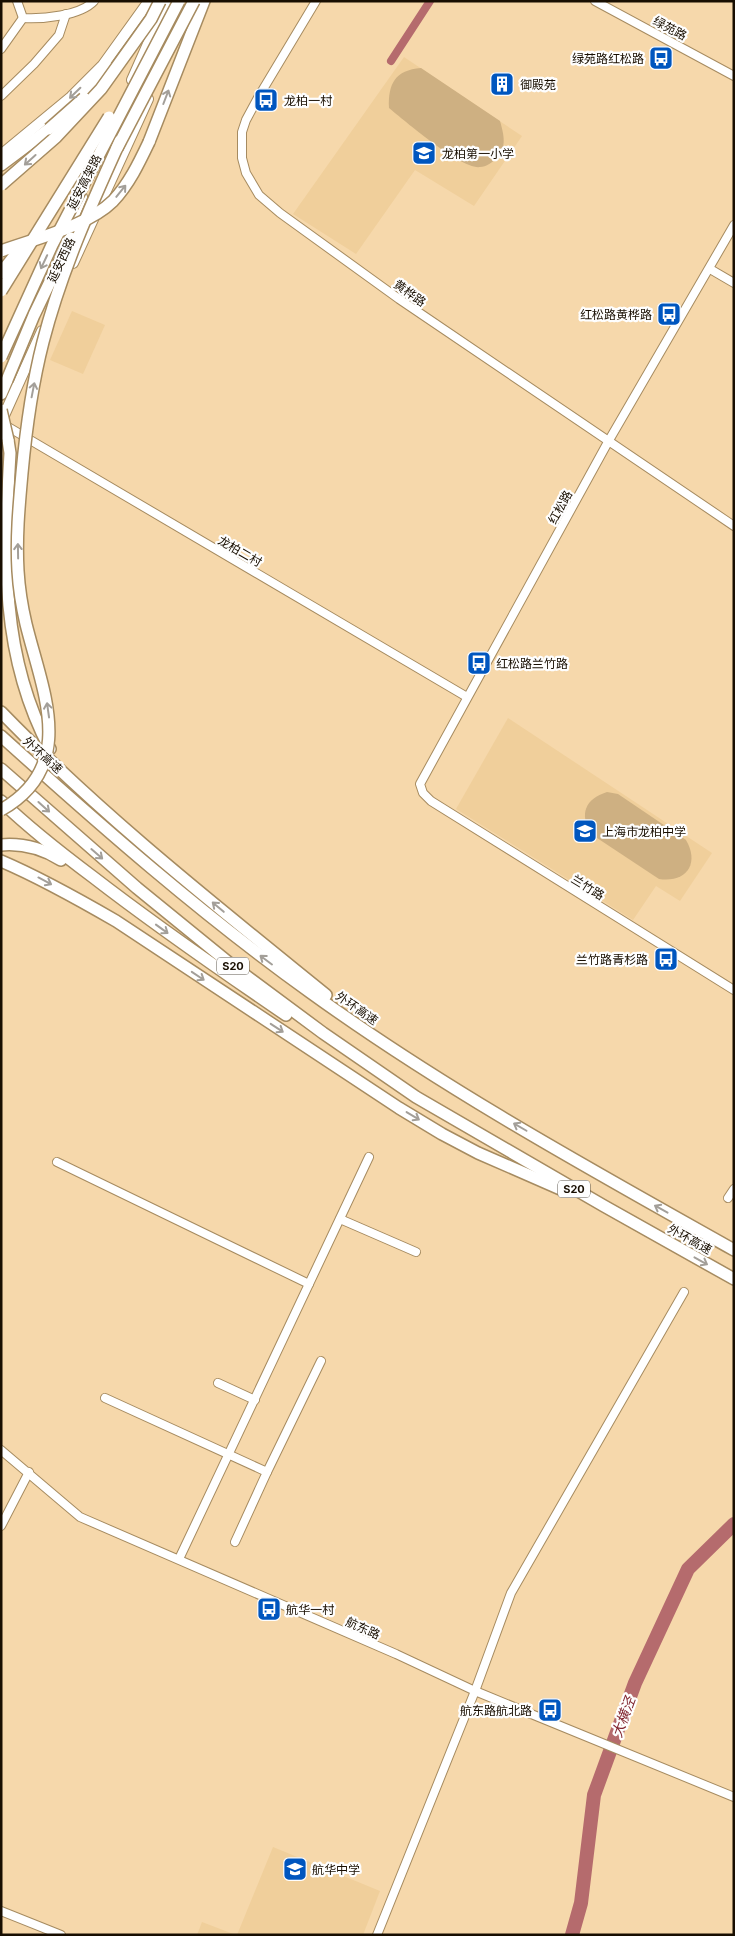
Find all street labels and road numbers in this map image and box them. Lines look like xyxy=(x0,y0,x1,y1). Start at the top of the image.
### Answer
street label: 绿苑路 xyxy=(651,13,689,43)
street label: 延安高架路 xyxy=(64,152,104,212)
street label: 延安西路 xyxy=(44,235,78,285)
street label: 黄桦路 xyxy=(391,277,429,309)
street label: 红松路 xyxy=(545,488,575,526)
street label: 龙柏二村 xyxy=(215,533,265,570)
street label: 外环高速 xyxy=(20,733,66,777)
street label: 兰竹路 xyxy=(569,871,607,903)
road number: S20 xyxy=(217,958,249,974)
street label: 外环高速 xyxy=(333,988,381,1028)
road number: S20 xyxy=(558,1180,590,1198)
street label: 外环高速 xyxy=(665,1221,715,1257)
street label: 航东路 xyxy=(343,1614,383,1642)

